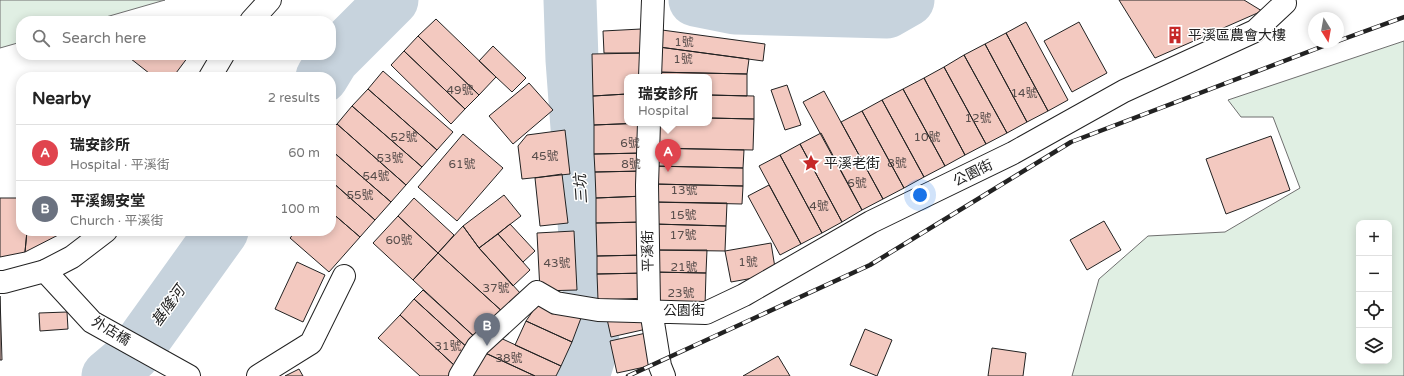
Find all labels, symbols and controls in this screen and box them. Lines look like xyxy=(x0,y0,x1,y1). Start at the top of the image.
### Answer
north arrow xyxy=(1308,12,1344,48)
search box xyxy=(16,16,336,60)
building icon: 平溪區農會大樓 xyxy=(1165,25,1185,45)
icon: search xyxy=(30,27,52,49)
place label: 平溪區農會大樓 xyxy=(1188,27,1286,44)
text: Search here xyxy=(62,29,146,47)
house number: 1號 xyxy=(674,35,694,49)
house number: 1號 xyxy=(673,52,693,66)
popup xyxy=(624,74,712,126)
house number: 49號 xyxy=(446,83,474,97)
text: 瑞安診所 xyxy=(638,85,698,103)
house number: 14號 xyxy=(1010,86,1038,100)
text: Nearby xyxy=(32,88,91,109)
text: 2 results xyxy=(268,90,320,106)
text: Hospital xyxy=(638,103,689,119)
house number: 12號 xyxy=(964,111,992,125)
house number: 52號 xyxy=(390,130,418,144)
house number: 10號 xyxy=(913,130,941,144)
text: 瑞安診所 xyxy=(70,136,130,154)
house number: 6號 xyxy=(620,136,640,150)
pin: A xyxy=(655,139,681,172)
text: A xyxy=(40,145,50,161)
text: 60 m xyxy=(288,145,320,161)
house number: 45號 xyxy=(531,149,559,163)
house number: 53號 xyxy=(376,151,404,165)
place icon: 平溪老街 xyxy=(801,153,821,173)
place label: 平溪老街 xyxy=(824,155,880,172)
house number: 8號 xyxy=(887,156,907,170)
street label: 公園街 xyxy=(950,156,996,190)
text: Hospital · 平溪街 xyxy=(70,157,170,173)
house number: 61號 xyxy=(448,157,476,171)
house number: 8號 xyxy=(621,157,641,171)
house number: 54號 xyxy=(362,169,390,183)
water label: 三坑 xyxy=(571,171,591,205)
house number: 6號 xyxy=(847,176,867,190)
house number: 13號 xyxy=(670,183,698,197)
your location xyxy=(910,185,930,205)
house number: 55號 xyxy=(346,188,374,202)
text: 平溪錫安堂 xyxy=(70,192,145,210)
house number: 4號 xyxy=(809,199,829,213)
text: B xyxy=(40,201,50,217)
text: 100 m xyxy=(280,201,320,217)
house number: 15號 xyxy=(669,208,697,222)
text: Church · 平溪街 xyxy=(70,213,164,229)
map controls xyxy=(1356,220,1392,364)
button: + xyxy=(1356,220,1392,256)
house number: 17號 xyxy=(669,228,697,242)
street label: 平溪街 xyxy=(639,230,657,272)
house number: 60號 xyxy=(385,233,413,247)
house number: 1號 xyxy=(738,255,758,269)
house number: 43號 xyxy=(543,256,571,270)
button: − xyxy=(1356,256,1392,292)
house number: 21號 xyxy=(670,260,698,274)
water label: 基隆河 xyxy=(147,280,190,329)
house number: 37號 xyxy=(482,281,510,295)
house number: 23號 xyxy=(667,286,695,300)
button: locate xyxy=(1356,292,1392,328)
street label: 公園街 xyxy=(663,302,705,319)
street label: 外店橋 xyxy=(89,313,133,349)
pin: B xyxy=(474,313,500,346)
button: layers xyxy=(1356,328,1392,364)
house number: 31號 xyxy=(434,339,462,353)
house number: 38號 xyxy=(495,351,523,365)

